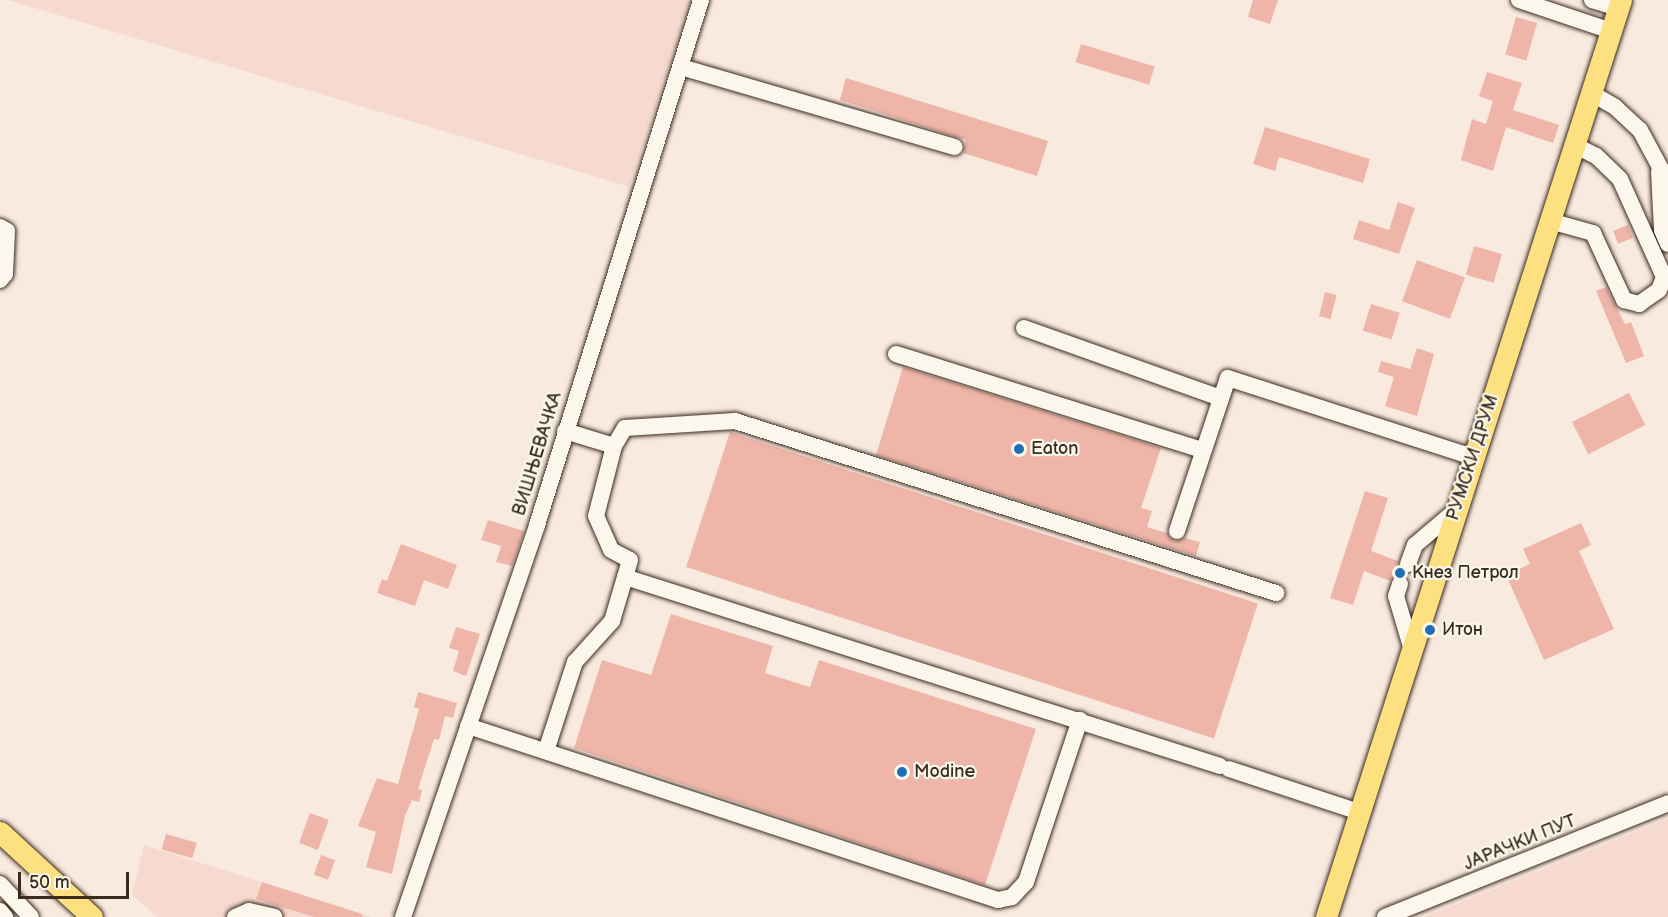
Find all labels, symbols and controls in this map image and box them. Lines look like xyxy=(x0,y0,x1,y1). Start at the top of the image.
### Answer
street label: ВИШЊЕВАЧКА xyxy=(509,390,567,518)
street label: РУМСКИ ДРУМ xyxy=(1442,392,1504,524)
place label: Eaton xyxy=(1031,438,1078,460)
marker: Eaton xyxy=(1012,442,1026,456)
place label: Кнез Петрол xyxy=(1412,562,1519,584)
marker: Кнез Петрол xyxy=(1393,566,1407,580)
place label: Итон xyxy=(1442,619,1483,641)
marker: Итон xyxy=(1423,623,1437,637)
place label: Modine xyxy=(914,761,975,783)
marker: Modine xyxy=(895,765,909,779)
street label: ЈАРАЧКИ ПУТ xyxy=(1461,811,1579,875)
scale bar xyxy=(21,860,132,898)
text: 50 m xyxy=(29,872,70,893)

